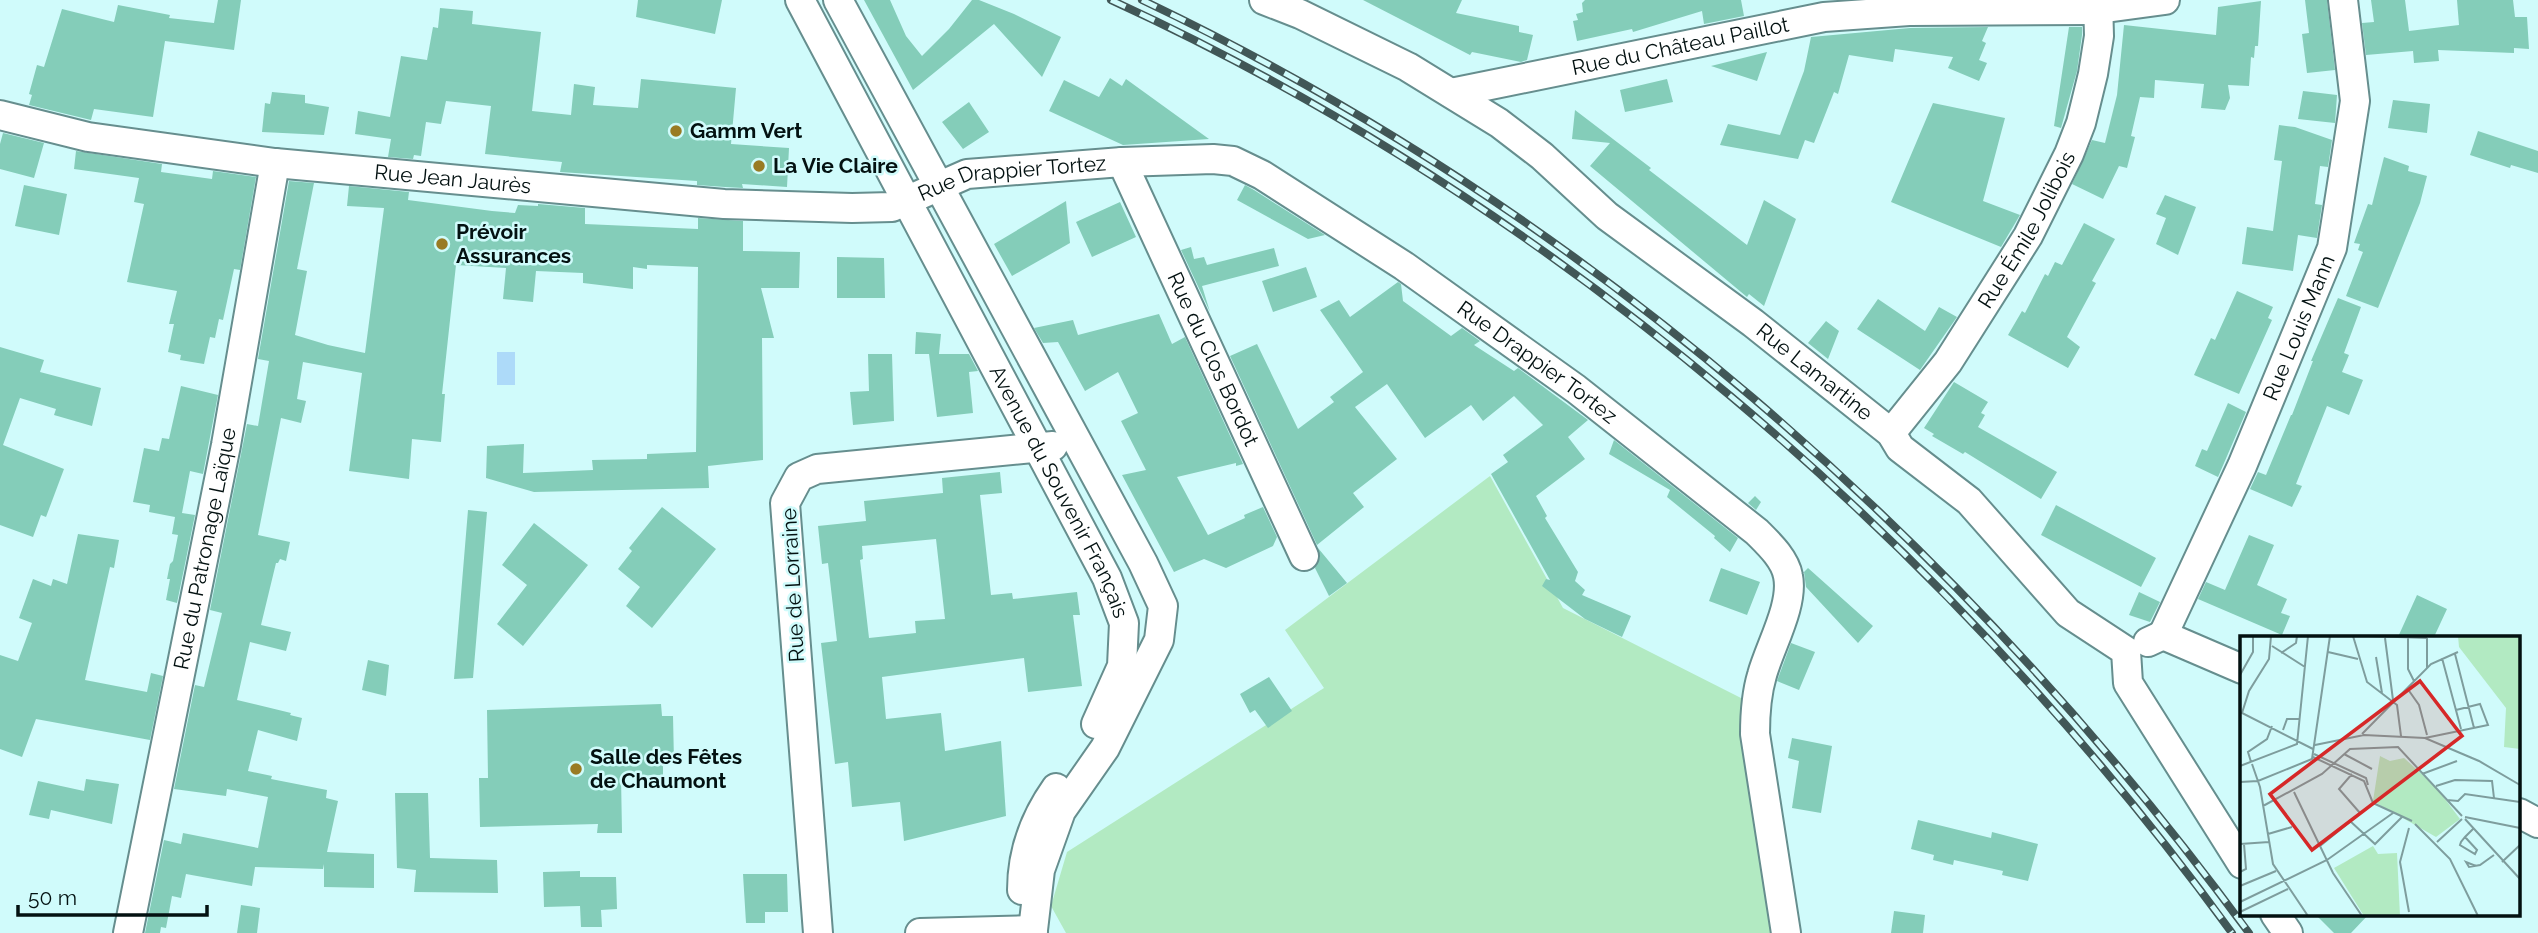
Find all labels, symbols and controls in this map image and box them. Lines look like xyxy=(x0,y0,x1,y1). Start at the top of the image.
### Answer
street label: Rue du Château Paillot xyxy=(1569,11,1791,80)
place label: Gamm Vert xyxy=(690,118,802,143)
marker: Gamm Vert xyxy=(668,123,684,139)
street label: Rue Émile Jolibois xyxy=(1972,147,2080,313)
street label: Rue Drappier Tortez xyxy=(914,150,1107,206)
place label: La Vie Claire xyxy=(773,153,898,178)
marker: La Vie Claire xyxy=(751,158,767,174)
street label: Rue Jean Jaurès xyxy=(373,159,532,198)
place label: Prévoir Assurances xyxy=(456,219,571,268)
marker: Prévoir Assurances xyxy=(434,236,450,252)
street label: Rue Louis Mann xyxy=(2257,251,2340,404)
street label: Rue du Clos Bordot xyxy=(1163,268,1264,450)
street label: Rue Drappier Tortez xyxy=(1453,295,1622,429)
street label: Rue Lamartine xyxy=(1752,318,1878,426)
street label: Avenue du Souvenir Français xyxy=(984,361,1134,621)
street label: Rue du Patronage Laïque xyxy=(168,426,241,672)
street label: Rue de Lorraine xyxy=(776,507,809,663)
inset map xyxy=(2240,636,2520,916)
place label: Salle des Fêtes de Chaumont xyxy=(590,744,742,793)
marker: Salle des Fêtes de Chaumont xyxy=(568,761,584,777)
scale bar xyxy=(18,874,206,918)
text: 50 m xyxy=(28,885,77,910)

